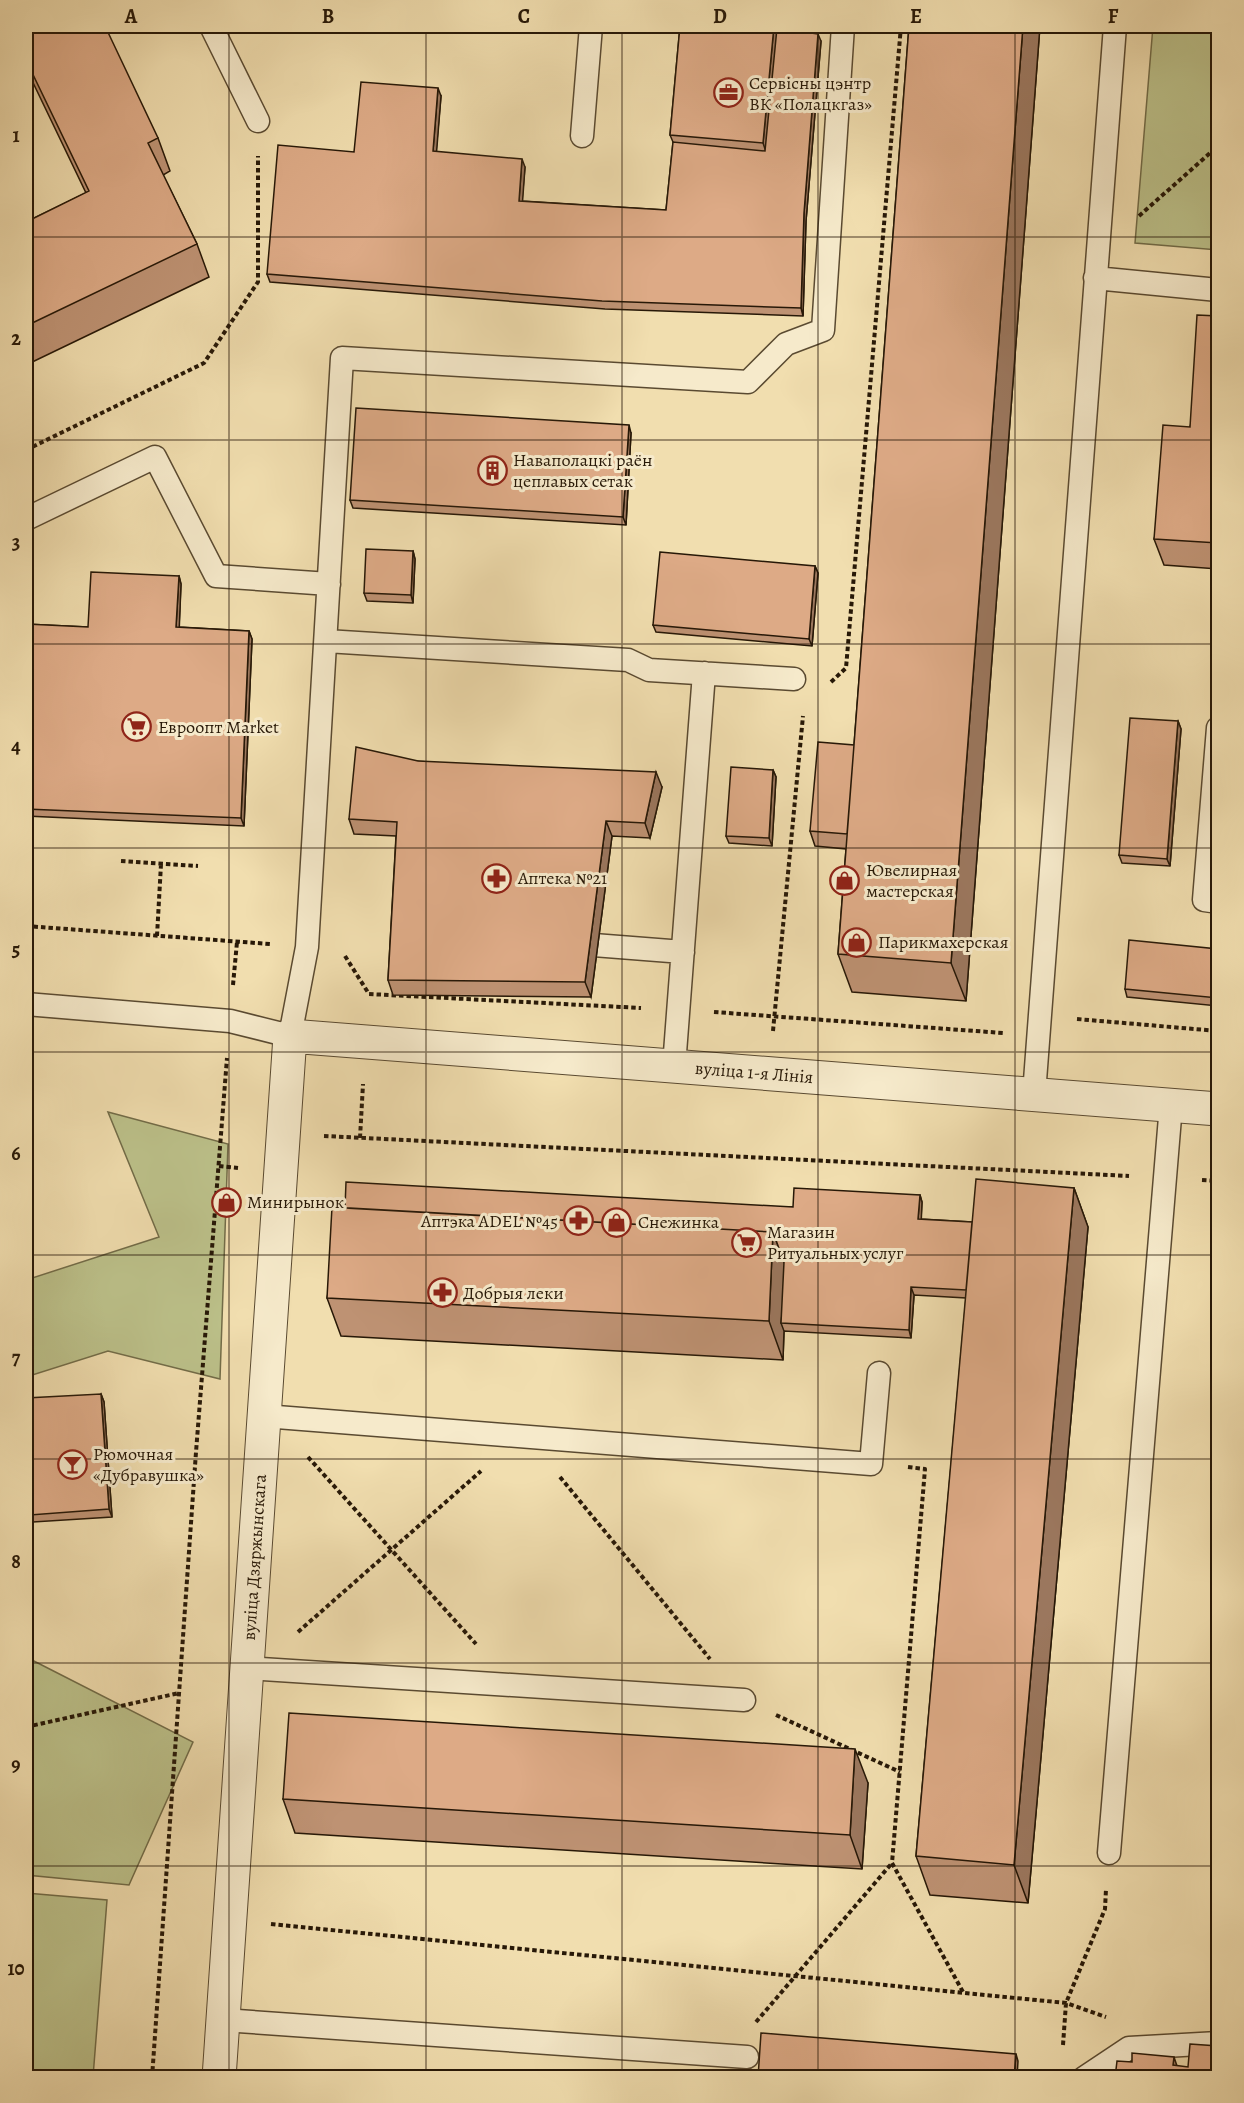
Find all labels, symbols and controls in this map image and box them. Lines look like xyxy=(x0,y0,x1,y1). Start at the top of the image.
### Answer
text: A xyxy=(124,3,138,30)
text: B xyxy=(322,3,334,30)
text: C xyxy=(518,3,530,30)
text: D xyxy=(713,3,727,30)
text: E xyxy=(910,3,922,30)
text: F xyxy=(1108,3,1119,30)
place label: Сервісны цэнтр ВК «Полацкгаз» xyxy=(749,71,872,116)
office icon: Сервісны цэнтр ВК «Полацкгаз» xyxy=(712,77,744,109)
text: 1 xyxy=(12,122,20,149)
text: 2 xyxy=(11,325,21,352)
place label: Наваполацкі раён цеплавых сетак xyxy=(513,448,652,493)
building icon: Наваполацкі раён цеплавых сетак xyxy=(476,454,508,486)
text: 3 xyxy=(12,529,20,556)
supermarket icon: Евроопт Market xyxy=(121,711,153,743)
place label: Евроопт Market xyxy=(158,715,279,739)
text: 4 xyxy=(11,733,21,760)
place label: Ювелирная мастерская xyxy=(866,858,957,903)
pharmacy icon: Аптека №21 xyxy=(481,862,513,894)
shop icon: Ювелирная мастерская xyxy=(829,864,861,896)
place label: Аптека №21 xyxy=(517,866,607,890)
shop icon: Парикмахерская xyxy=(841,926,873,958)
place label: Парикмахерская xyxy=(878,930,1008,954)
text: 5 xyxy=(12,936,20,963)
street label: вуліца 1-я Лінія xyxy=(694,1056,814,1089)
text: 6 xyxy=(11,1140,21,1167)
shop icon: Минирынок xyxy=(210,1186,242,1218)
place label: Минирынок xyxy=(247,1190,344,1214)
pharmacy icon: Аптэка ADEL №45 xyxy=(563,1205,595,1237)
shop icon: Снежинка xyxy=(601,1206,633,1238)
place label: Аптэка ADEL №45 xyxy=(420,1209,558,1233)
place label: Снежинка xyxy=(638,1210,720,1234)
place label: Магазин Ритуальных услуг xyxy=(767,1220,904,1265)
supermarket icon: Магазин Ритуальных услуг xyxy=(730,1226,762,1258)
pharmacy icon: Добрыя леки xyxy=(426,1277,458,1309)
place label: Добрыя леки xyxy=(463,1281,564,1305)
text: 7 xyxy=(12,1344,21,1371)
place label: Рюмочная «Дубравушка» xyxy=(93,1442,204,1487)
bar icon: Рюмочная «Дубравушка» xyxy=(56,1448,88,1480)
street label: вуліца Дзяржынскага xyxy=(237,1473,272,1641)
text: 8 xyxy=(11,1548,21,1575)
text: 9 xyxy=(11,1751,21,1778)
text: 10 xyxy=(7,1955,25,1982)

